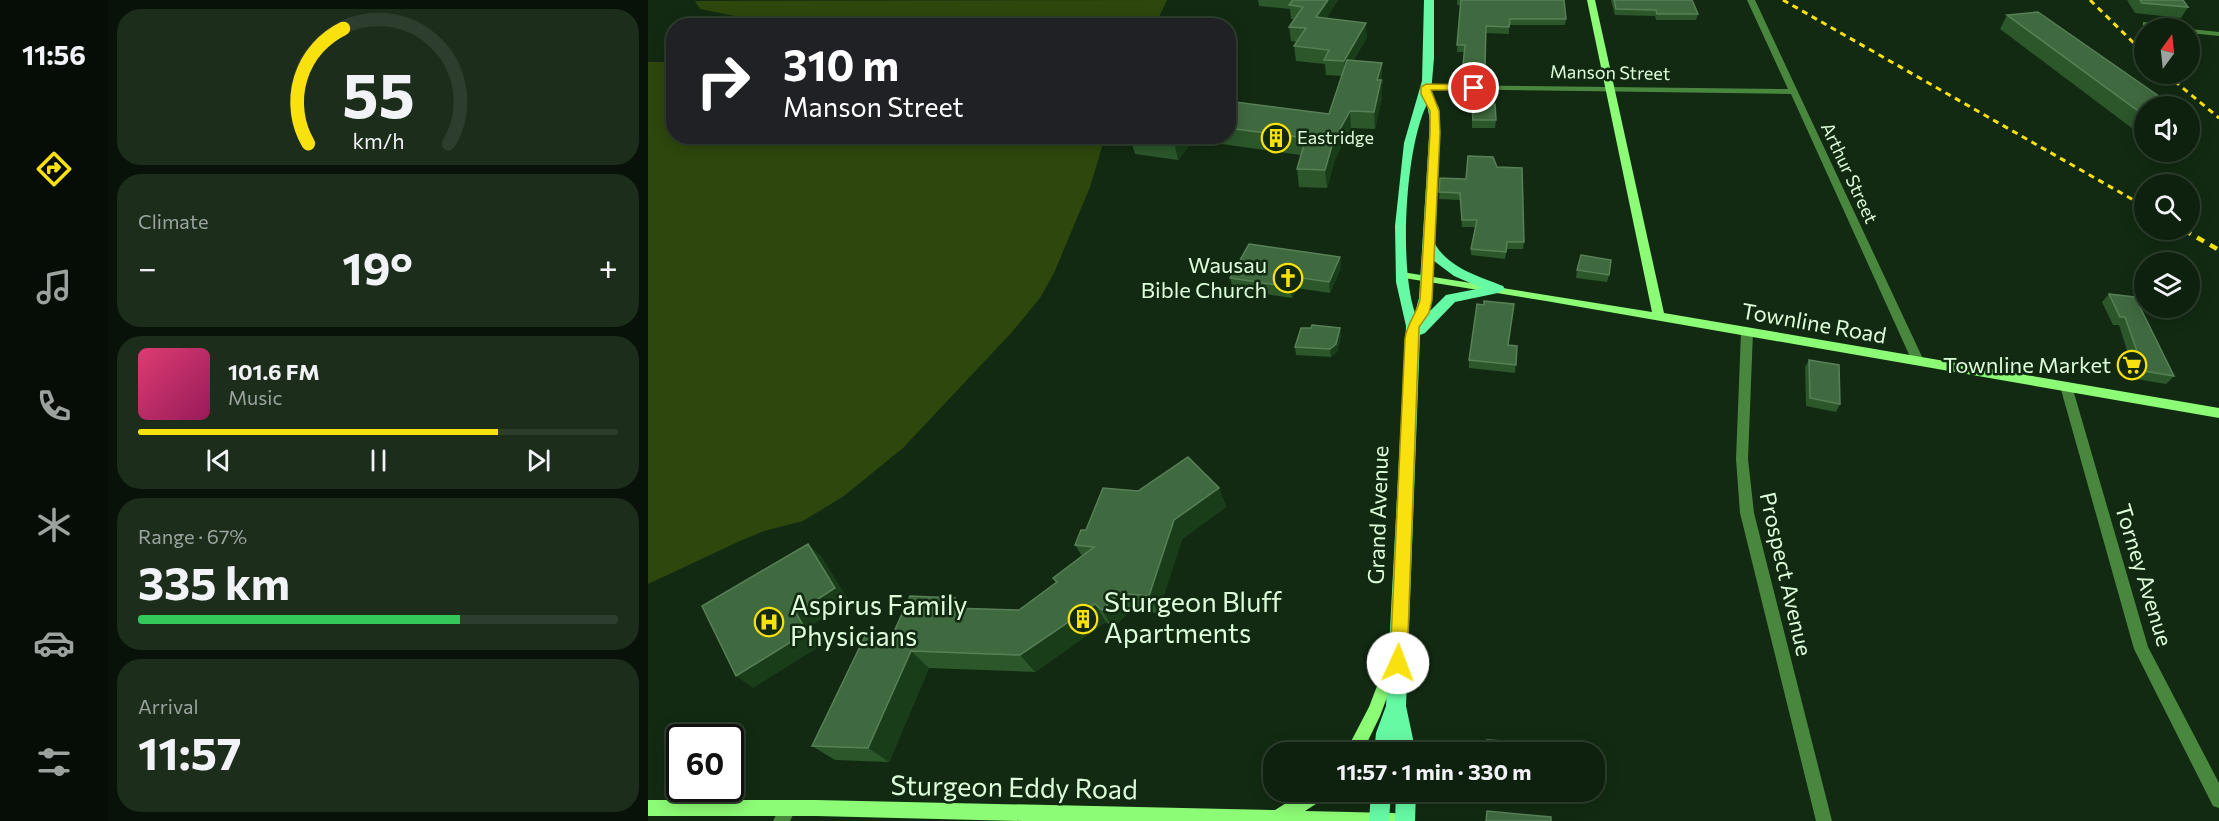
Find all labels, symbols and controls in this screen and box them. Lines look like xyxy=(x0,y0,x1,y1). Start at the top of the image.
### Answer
north arrow xyxy=(2134,18,2200,84)
map controls xyxy=(2134,18,2200,318)
text: 11:56 xyxy=(22,38,86,71)
text: 310 m xyxy=(783,38,899,90)
icon: right xyxy=(684,42,762,120)
text: 55 xyxy=(342,55,414,131)
street label: Manson Street xyxy=(1550,60,1670,84)
pin xyxy=(1448,62,1499,113)
icon: arrive xyxy=(1457,71,1490,104)
text: Manson Street xyxy=(783,90,964,123)
button: sound xyxy=(2134,96,2200,162)
street label: Arthur Street xyxy=(1817,119,1883,227)
building icon: Eastridge xyxy=(1260,122,1292,154)
place label: Eastridge xyxy=(1297,126,1374,148)
text: km/h xyxy=(352,127,404,153)
icon: directions xyxy=(33,148,75,190)
button: search xyxy=(2134,174,2200,240)
text: Climate xyxy=(138,209,208,233)
text: 19° xyxy=(342,239,413,294)
text: − xyxy=(138,246,157,287)
text: + xyxy=(599,246,618,287)
place label: Wausau Bible Church xyxy=(1141,251,1267,303)
button: layers xyxy=(2134,252,2200,318)
church icon: Wausau Bible Church xyxy=(1272,262,1304,294)
icon: music xyxy=(33,266,75,308)
street label: Townline Road xyxy=(1740,296,1889,349)
supermarket icon: Townline Market xyxy=(2116,349,2148,381)
place label: Townline Market xyxy=(1943,351,2111,378)
text: 101.6 FM xyxy=(228,358,320,385)
icon: phone xyxy=(33,385,75,427)
text: Music xyxy=(228,385,282,409)
icon: previous xyxy=(202,444,235,477)
icon: pause xyxy=(362,444,395,477)
icon: next xyxy=(522,444,555,477)
street label: Grand Avenue xyxy=(1362,445,1393,585)
street label: Prospect Avenue xyxy=(1755,489,1818,658)
street label: Torney Avenue xyxy=(2110,501,2179,649)
icon: climate xyxy=(33,504,75,546)
text: Range · 67% xyxy=(138,524,247,548)
text: 335 km xyxy=(138,554,290,609)
place label: Sturgeon Bluff Apartments xyxy=(1104,585,1282,649)
place label: Aspirus Family Physicians xyxy=(790,588,968,652)
building icon: Sturgeon Bluff Apartments xyxy=(1067,603,1099,635)
hospital icon: Aspirus Family Physicians xyxy=(753,606,785,638)
icon: car xyxy=(33,622,75,664)
position arrow xyxy=(1366,631,1430,695)
text: Arrival xyxy=(138,694,199,718)
text: 11:57 xyxy=(138,724,242,779)
speed limit sign: 60 xyxy=(666,724,744,802)
icon: filters xyxy=(33,741,75,783)
text: 11:57 · 1 min · 330 m xyxy=(1337,758,1531,785)
street label: Sturgeon Eddy Road xyxy=(890,768,1138,805)

